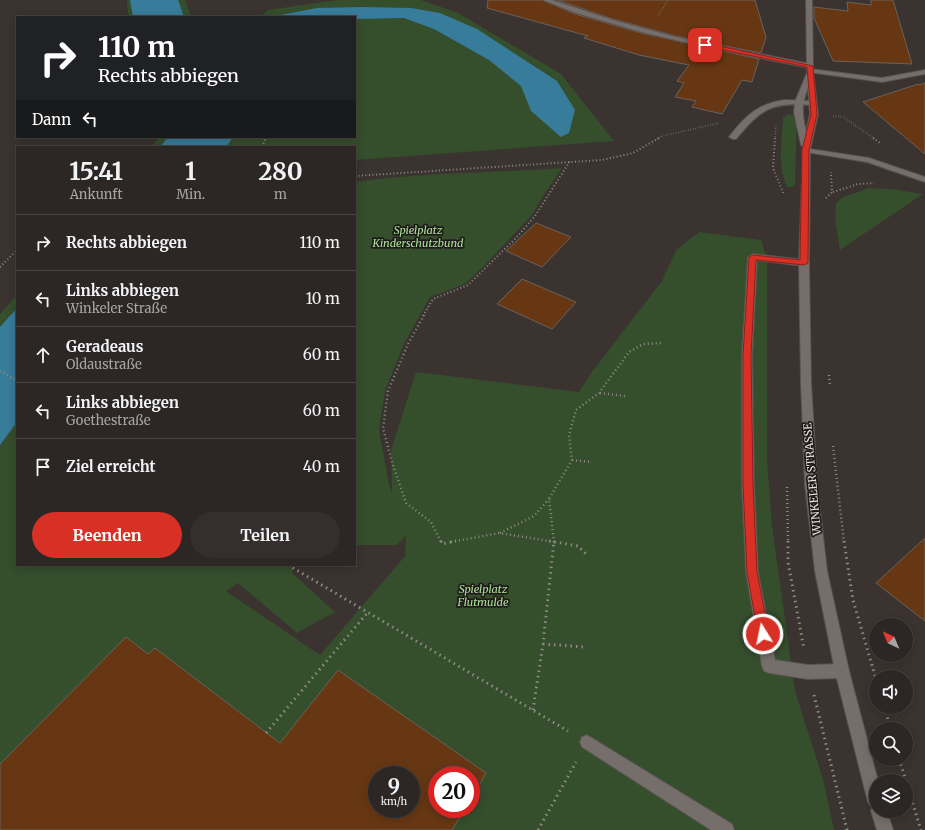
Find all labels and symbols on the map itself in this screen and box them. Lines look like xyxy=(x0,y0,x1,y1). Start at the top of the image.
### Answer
pin xyxy=(688,28,722,62)
park label: Spielplatz Kinderschutzbund xyxy=(372,223,464,250)
street label: WINKELER STRASSE xyxy=(800,422,824,537)
park label: Spielplatz Flutmulde xyxy=(456,582,509,609)
position arrow xyxy=(742,613,784,655)
north arrow xyxy=(869,618,913,662)
speed limit sign: 20 xyxy=(428,766,480,818)

